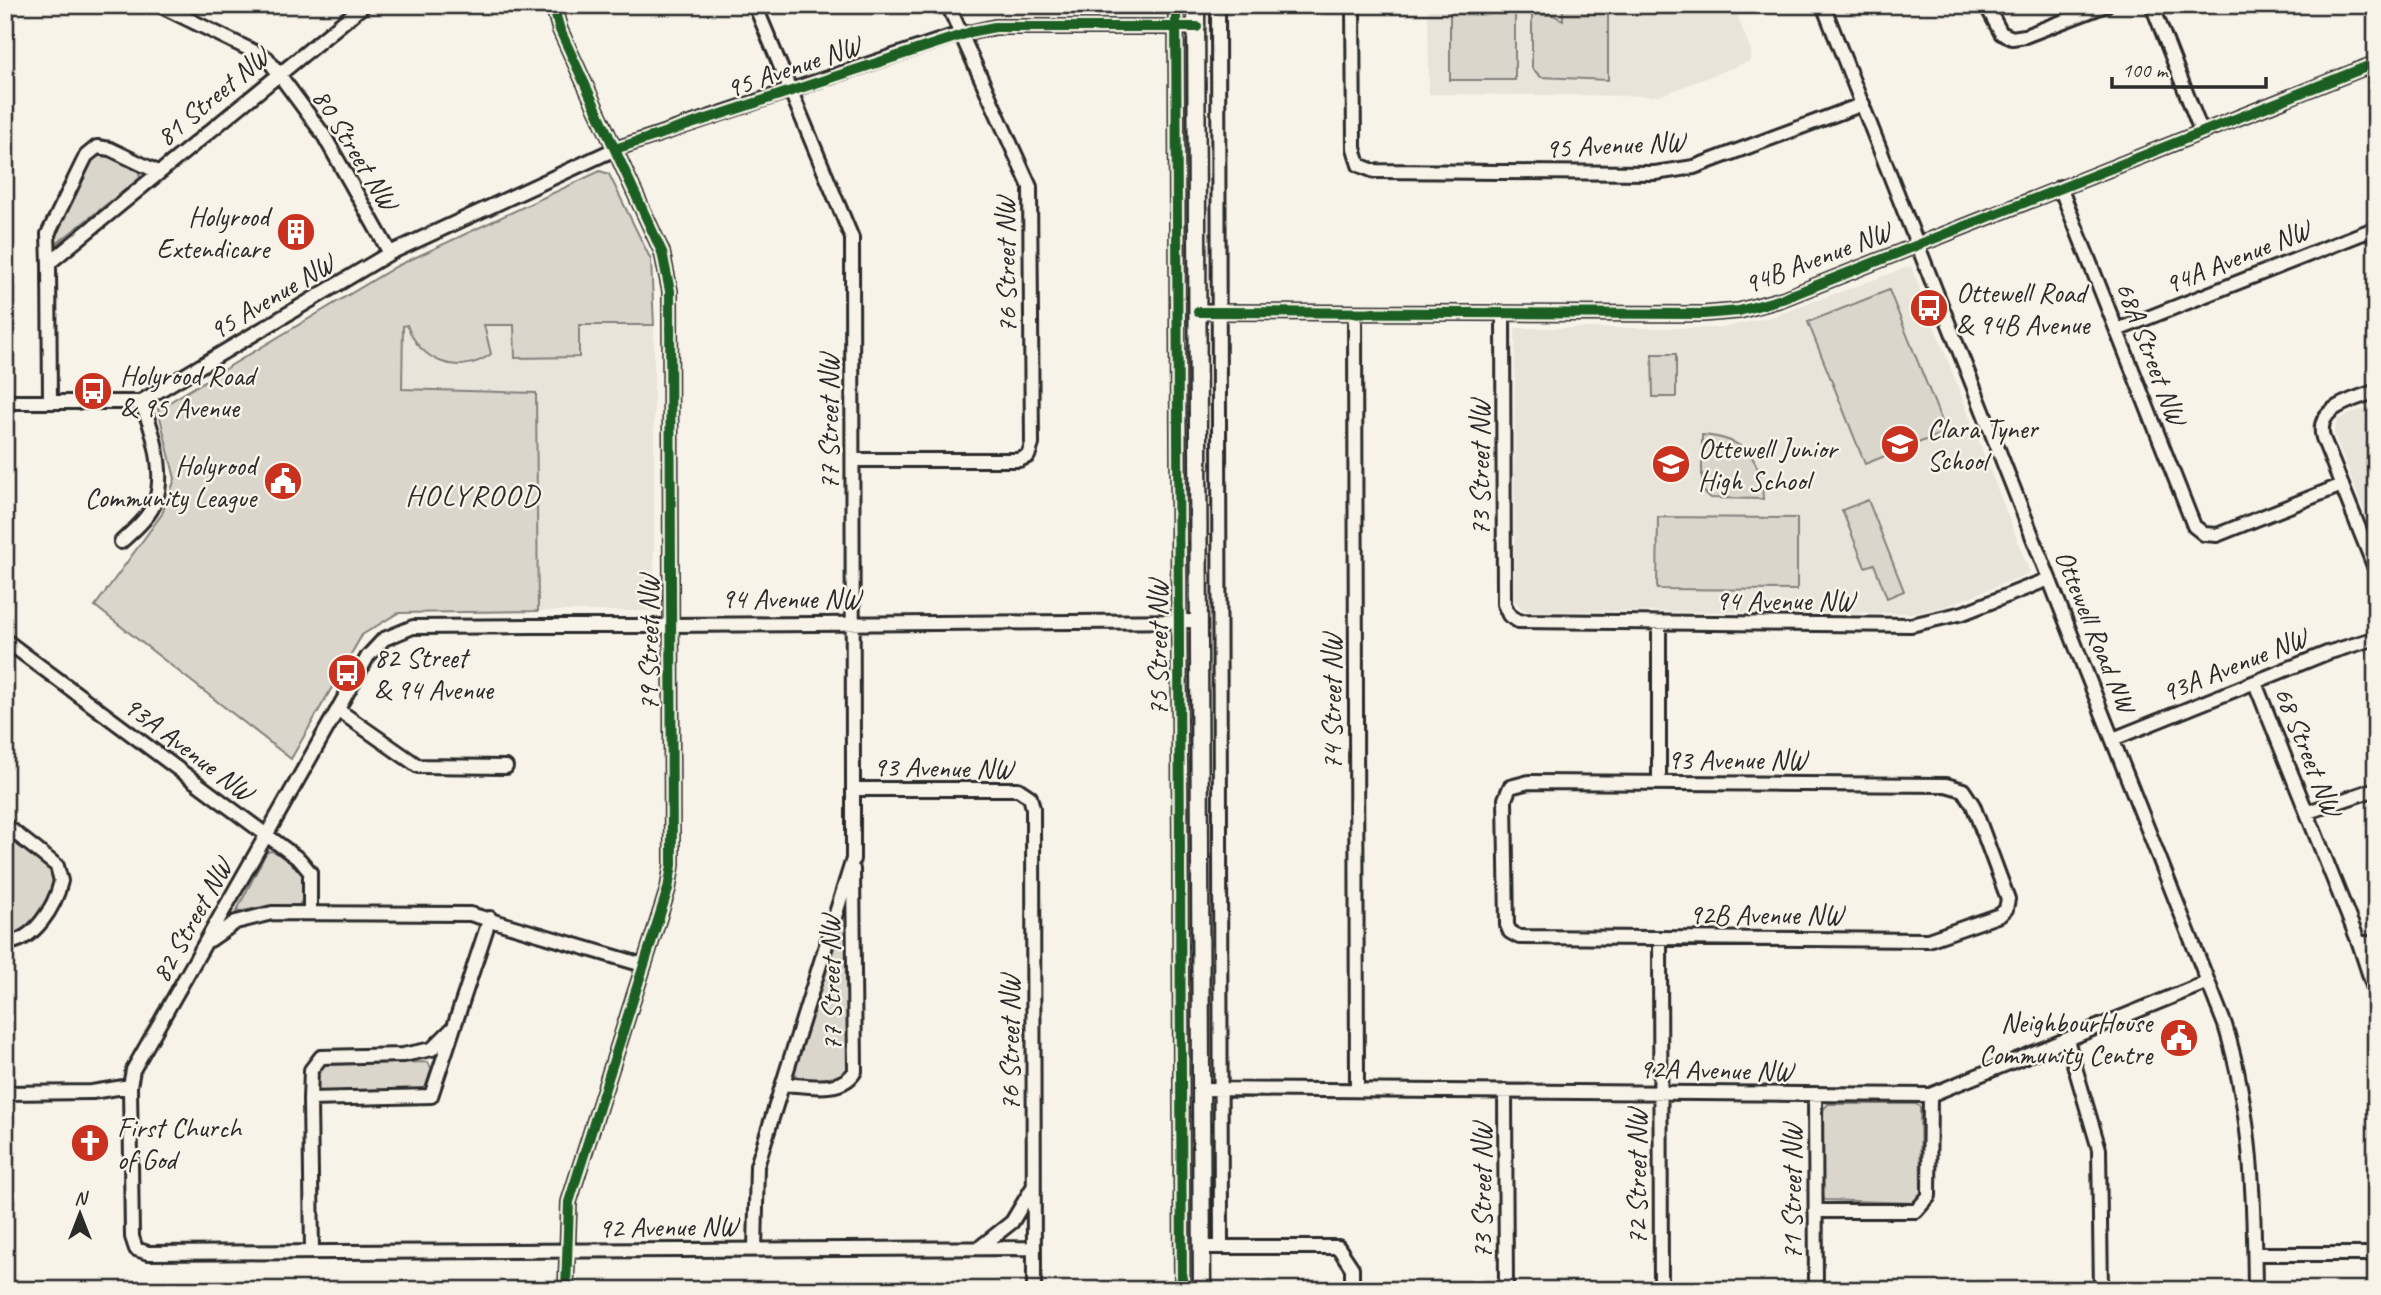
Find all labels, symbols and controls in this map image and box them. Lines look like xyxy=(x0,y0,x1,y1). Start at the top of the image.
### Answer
street label: 95 Avenue NW xyxy=(721,26,868,106)
street label: 81 Street NW xyxy=(149,37,278,154)
scale bar xyxy=(2112,46,2266,90)
text: 100 m xyxy=(2122,57,2169,83)
street label: 80 Street NW xyxy=(305,82,408,219)
street label: 95 Avenue NW xyxy=(1544,123,1689,166)
street label: 76 Street NW xyxy=(987,194,1024,334)
place label: Holyrood Extendicare xyxy=(157,199,273,266)
street label: 94A Avenue NW xyxy=(2159,210,2318,302)
building icon: Holyrood Extendicare xyxy=(275,211,317,253)
street label: 94B Avenue NW xyxy=(1739,212,1898,302)
street label: 95 Avenue NW xyxy=(202,244,343,347)
place label: Ottewell Road & 94B Avenue xyxy=(1956,275,2091,342)
street label: 68A Street NW xyxy=(2108,277,2196,432)
bus stop icon: Ottewell Road & 94B Avenue xyxy=(1908,287,1950,329)
street label: 77 Street NW xyxy=(811,351,846,490)
place label: Holyrood Road & 95 Avenue xyxy=(120,358,258,425)
bus stop icon: Holyrood Road & 95 Avenue xyxy=(72,370,114,412)
street label: 73 Street NW xyxy=(1462,397,1497,536)
place label: Clara Tyner School xyxy=(1927,411,2040,478)
school or university icon: Clara Tyner School xyxy=(1879,423,1921,465)
place label: Ottewell Junior High School xyxy=(1698,431,1840,498)
school or university icon: Ottewell Junior High School xyxy=(1650,443,1692,485)
place label: Holyrood Community League xyxy=(85,448,260,515)
public building icon: Holyrood Community League xyxy=(262,460,304,502)
district label: HOLYROOD xyxy=(405,476,541,514)
street label: Ottewell Road NW xyxy=(2047,545,2145,720)
street label: 79 Street NW xyxy=(631,572,666,711)
street label: 75 Street NW xyxy=(1140,577,1175,716)
street label: 94 Avenue NW xyxy=(721,581,864,616)
street label: 94 Avenue NW xyxy=(1715,583,1858,618)
street label: 93A Avenue NW xyxy=(2156,618,2315,710)
street label: 74 Street NW xyxy=(1314,631,1349,770)
place label: 82 Street & 94 Avenue xyxy=(374,640,495,707)
bus stop icon: 82 Street & 94 Avenue xyxy=(326,652,368,694)
street label: 68 Street NW xyxy=(2267,681,2351,824)
street label: 93A Avenue NW xyxy=(117,688,263,810)
street label: 93 Avenue NW xyxy=(1667,742,1810,777)
street label: 93 Avenue NW xyxy=(873,749,1016,786)
street label: 82 Street NW xyxy=(143,850,241,988)
street label: 92B Avenue NW xyxy=(1689,897,1846,932)
street label: 77 Street NW xyxy=(812,912,849,1052)
street label: 76 Street NW xyxy=(992,972,1027,1111)
place label: NeighbourHouse Community Centre xyxy=(1979,1005,2154,1072)
public building icon: NeighbourHouse Community Centre xyxy=(2158,1017,2200,1059)
street label: 92A Avenue NW xyxy=(1639,1051,1796,1088)
street label: 72 Street NW xyxy=(1619,1106,1654,1245)
place label: First Church of God xyxy=(117,1110,243,1177)
street label: 73 Street NW xyxy=(1464,1120,1499,1259)
street label: 71 Street NW xyxy=(1774,1121,1809,1260)
church icon: First Church of God xyxy=(69,1122,111,1164)
north arrow xyxy=(46,1180,116,1250)
text: N xyxy=(74,1186,89,1210)
street label: 92 Avenue NW xyxy=(598,1208,741,1245)

